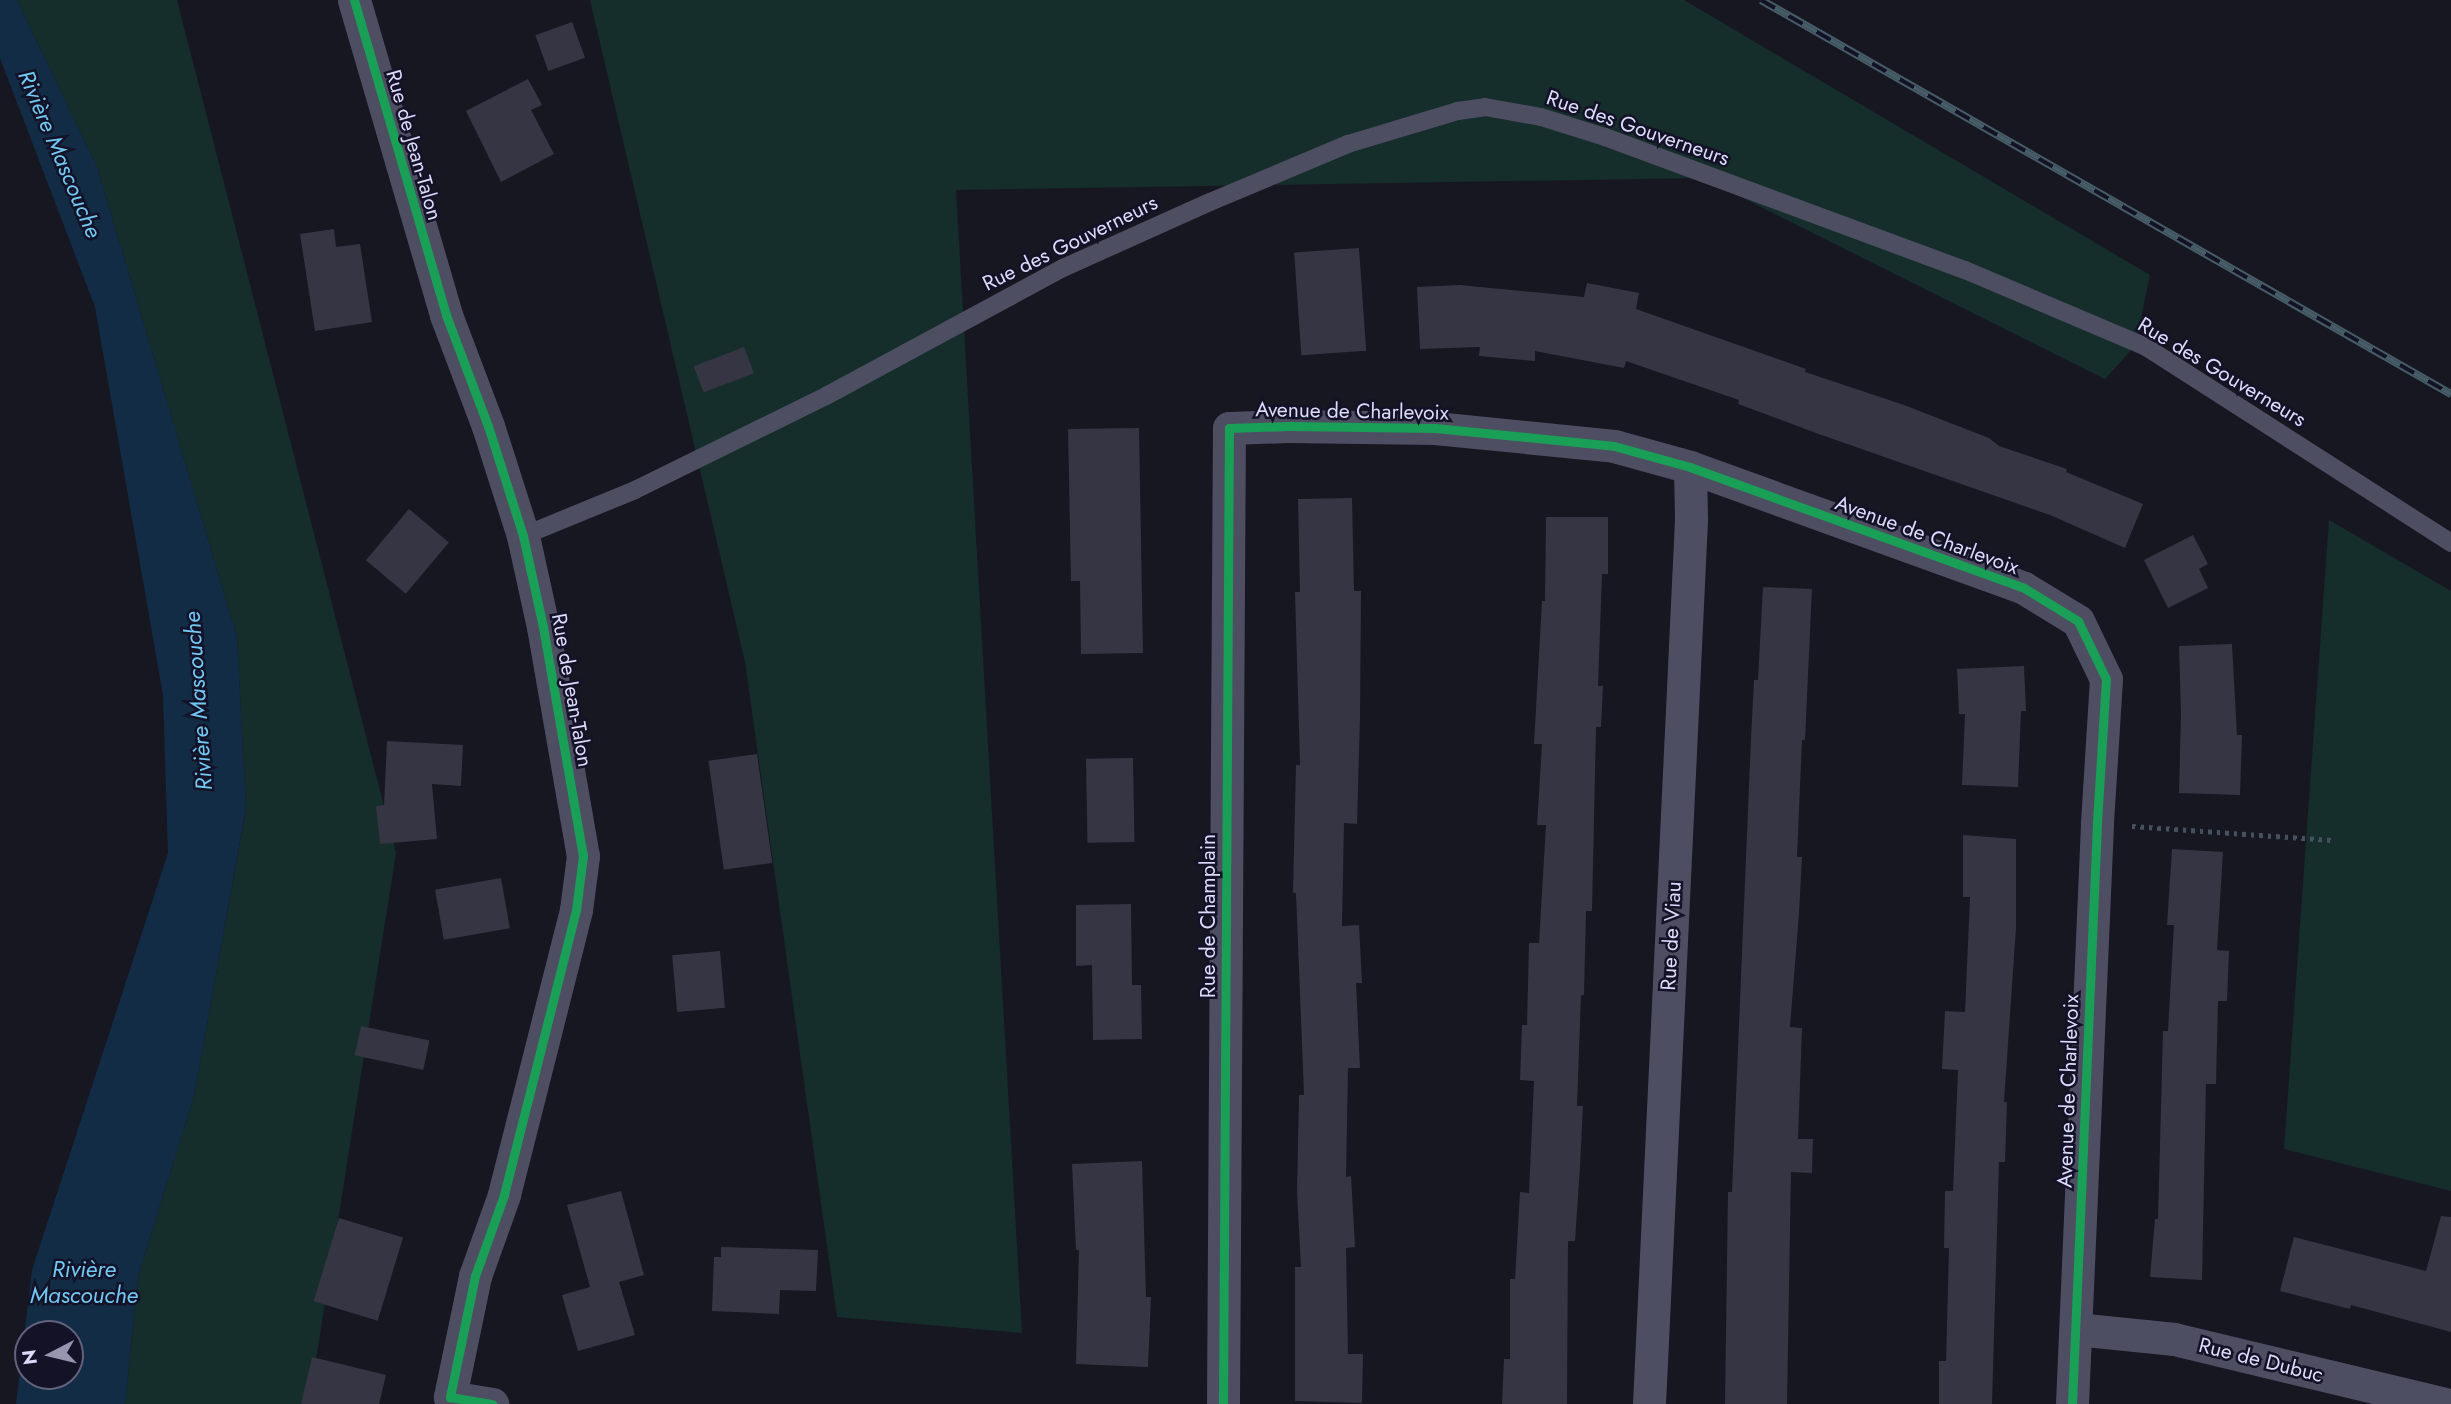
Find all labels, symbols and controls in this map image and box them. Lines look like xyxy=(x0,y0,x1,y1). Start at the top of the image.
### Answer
water label: Rivière Mascouche xyxy=(12,66,108,242)
street label: Rue de Jean-Talon xyxy=(380,67,448,223)
street label: Rue des Gouverneurs xyxy=(1543,85,1733,171)
street label: Rue des Gouverneurs xyxy=(978,190,1162,296)
street label: Rue des Gouverneurs xyxy=(2133,312,2311,432)
street label: Avenue de Charlevoix xyxy=(1255,397,1449,425)
street label: Avenue de Charlevoix xyxy=(1832,490,2022,580)
water label: Rivière Mascouche xyxy=(178,611,218,791)
street label: Rue de Jean-Talon xyxy=(546,611,598,769)
street label: Rue de Champlain xyxy=(1195,834,1221,998)
street label: Rue de Viau xyxy=(1656,881,1686,991)
street label: Avenue de Charlevoix xyxy=(2052,994,2084,1188)
water label: Rivière Mascouche xyxy=(30,1255,138,1309)
north arrow xyxy=(14,1320,84,1390)
street label: Rue de Dubuc xyxy=(2196,1332,2326,1388)
text: N xyxy=(15,1348,44,1367)

